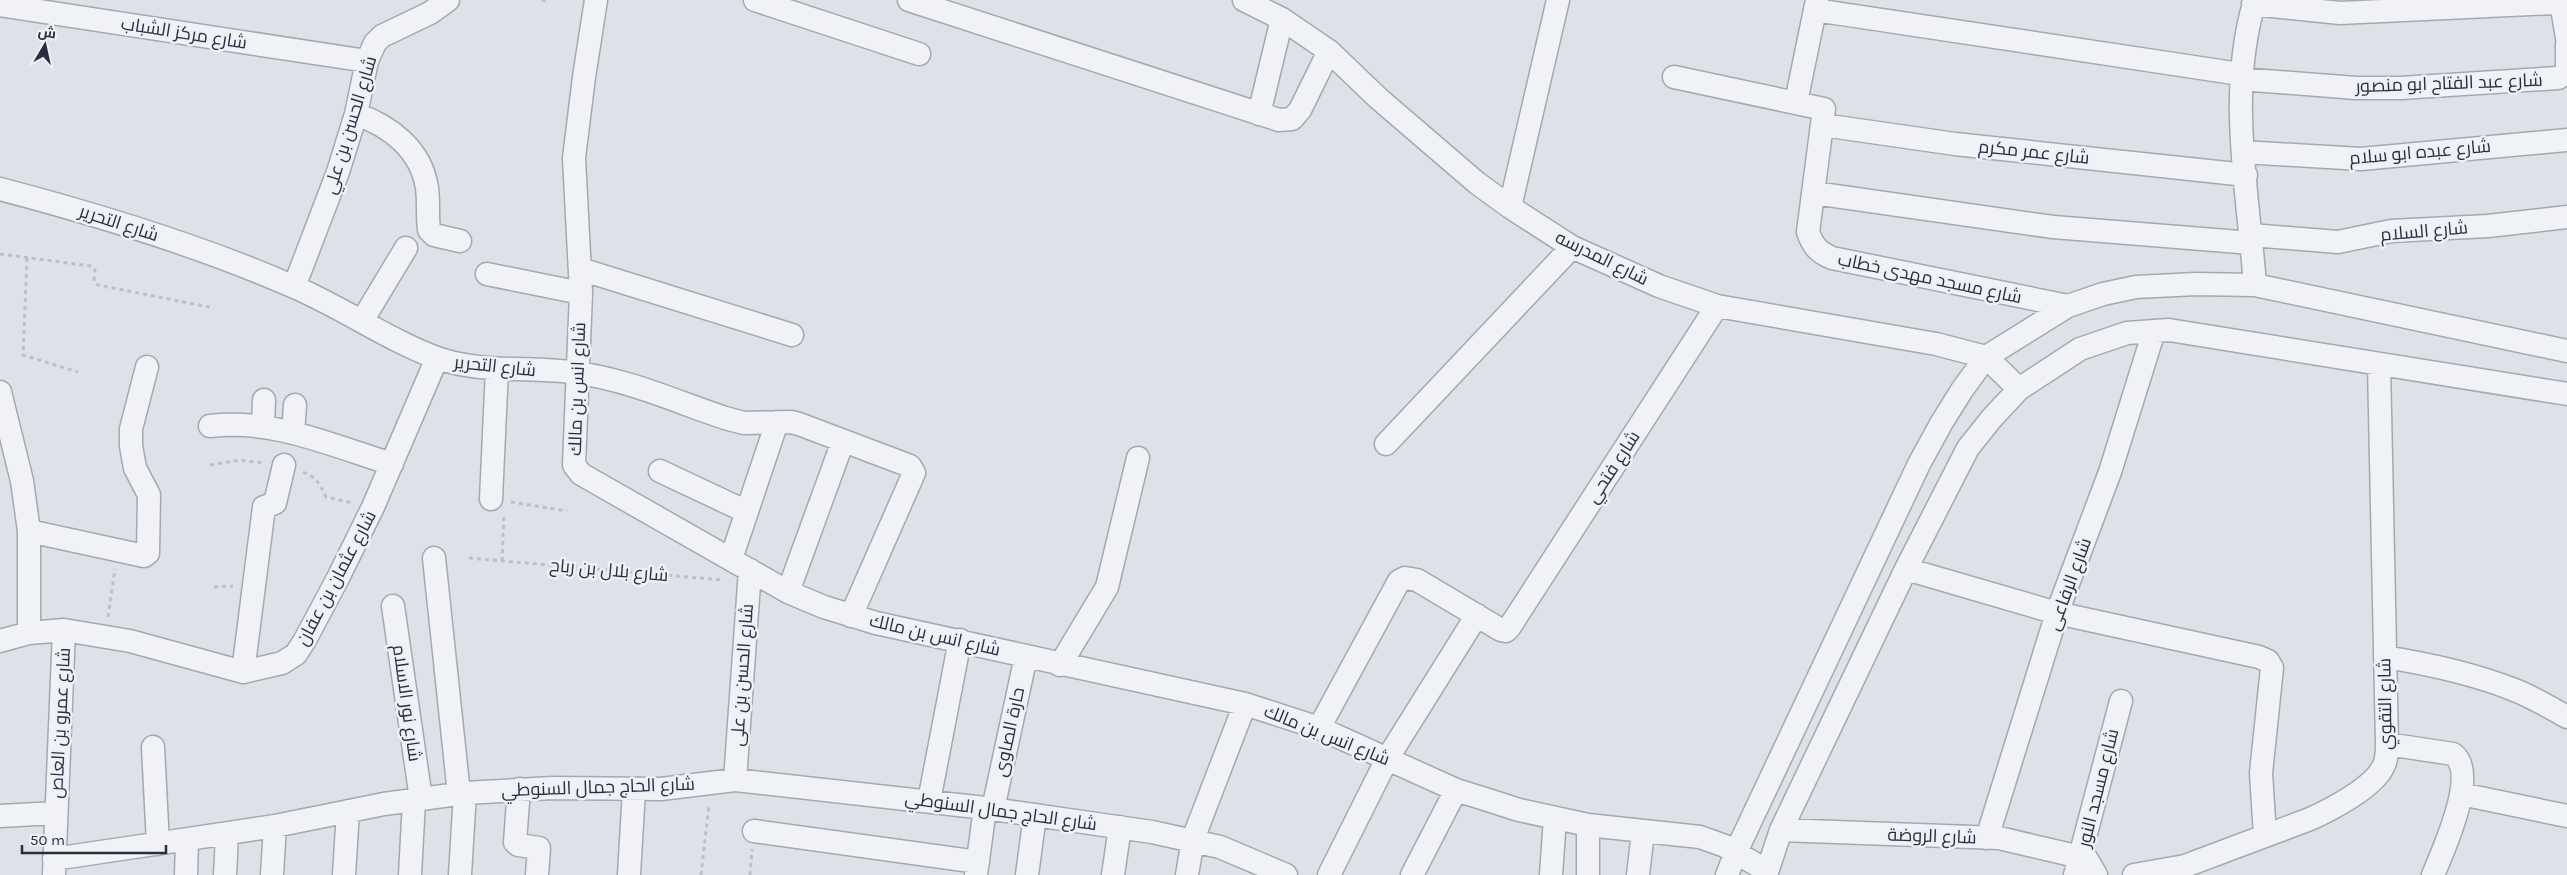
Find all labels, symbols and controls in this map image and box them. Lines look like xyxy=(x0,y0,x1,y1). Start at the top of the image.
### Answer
street label: شارع مركز الشباب xyxy=(119,12,249,55)
north arrow xyxy=(20,20,70,70)
text: ش xyxy=(37,23,57,42)
street label: شارع الحسن بن علي xyxy=(319,53,384,197)
street label: شارع عبد الفتاح ابو منصور xyxy=(2354,69,2543,98)
street label: شارع عمر مكرم xyxy=(1977,135,2091,170)
street label: شارع عبده ابو سلام xyxy=(2348,135,2492,170)
street label: شارع التحرير xyxy=(75,200,161,247)
street label: شارع السلام xyxy=(2379,216,2469,247)
street label: شارع المدرسه xyxy=(1551,226,1652,291)
street label: شارع مسجد مهدى خطاب xyxy=(1836,248,2024,309)
street label: شارع انس بن مالك xyxy=(564,322,591,456)
street label: شارع التحرير xyxy=(452,351,537,382)
street label: شارع فتحي xyxy=(1581,427,1647,509)
street label: شارع عثمان بن عفان xyxy=(291,507,382,650)
street label: شارع الرفاعى xyxy=(2042,535,2097,634)
street label: شارع بلال بن رباح xyxy=(549,554,669,587)
street label: شارع الحسن بن على xyxy=(726,603,759,747)
street label: شارع انس بن مالك xyxy=(867,609,1003,662)
street label: شارع نور الاسلام xyxy=(387,643,426,763)
street label: شارع عمرو بن العاص xyxy=(45,647,76,799)
street label: شارع التقوي xyxy=(2373,658,2400,750)
street label: حارة الصاوى xyxy=(989,685,1029,779)
street label: شارع انس بن مالك xyxy=(1261,700,1393,771)
street label: شارع مسجد النور xyxy=(2072,727,2124,851)
street label: شارع الحاج جمال السنوطي xyxy=(501,773,695,804)
street label: شارع الحاج جمال السنوطي xyxy=(903,787,1098,838)
scale bar xyxy=(22,822,166,854)
street label: شارع الروضة xyxy=(1887,823,1977,850)
text: 50 m xyxy=(30,831,65,849)

